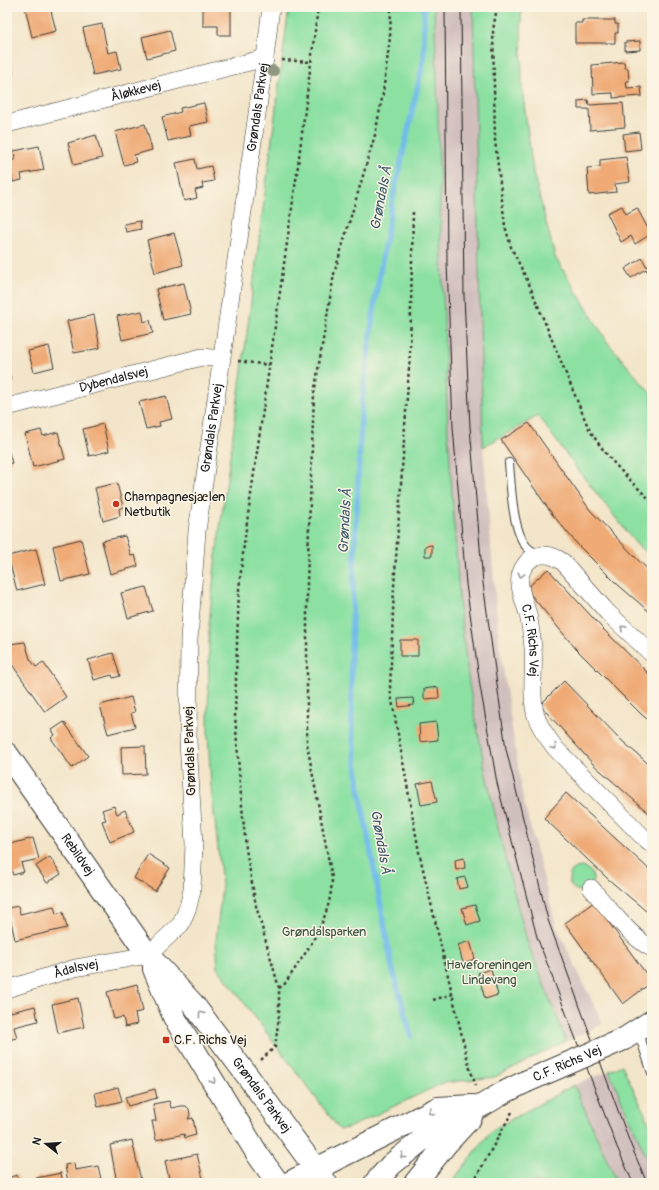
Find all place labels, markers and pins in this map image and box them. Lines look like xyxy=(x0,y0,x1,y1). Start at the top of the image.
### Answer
place label: Champagnesjælen Netbutik xyxy=(124,489,225,520)
marker: Champagnesjælen Netbutik xyxy=(111,499,121,509)
place label: C.F. Richs Vej xyxy=(174,1032,247,1048)
marker: C.F. Richs Vej xyxy=(161,1035,171,1045)

